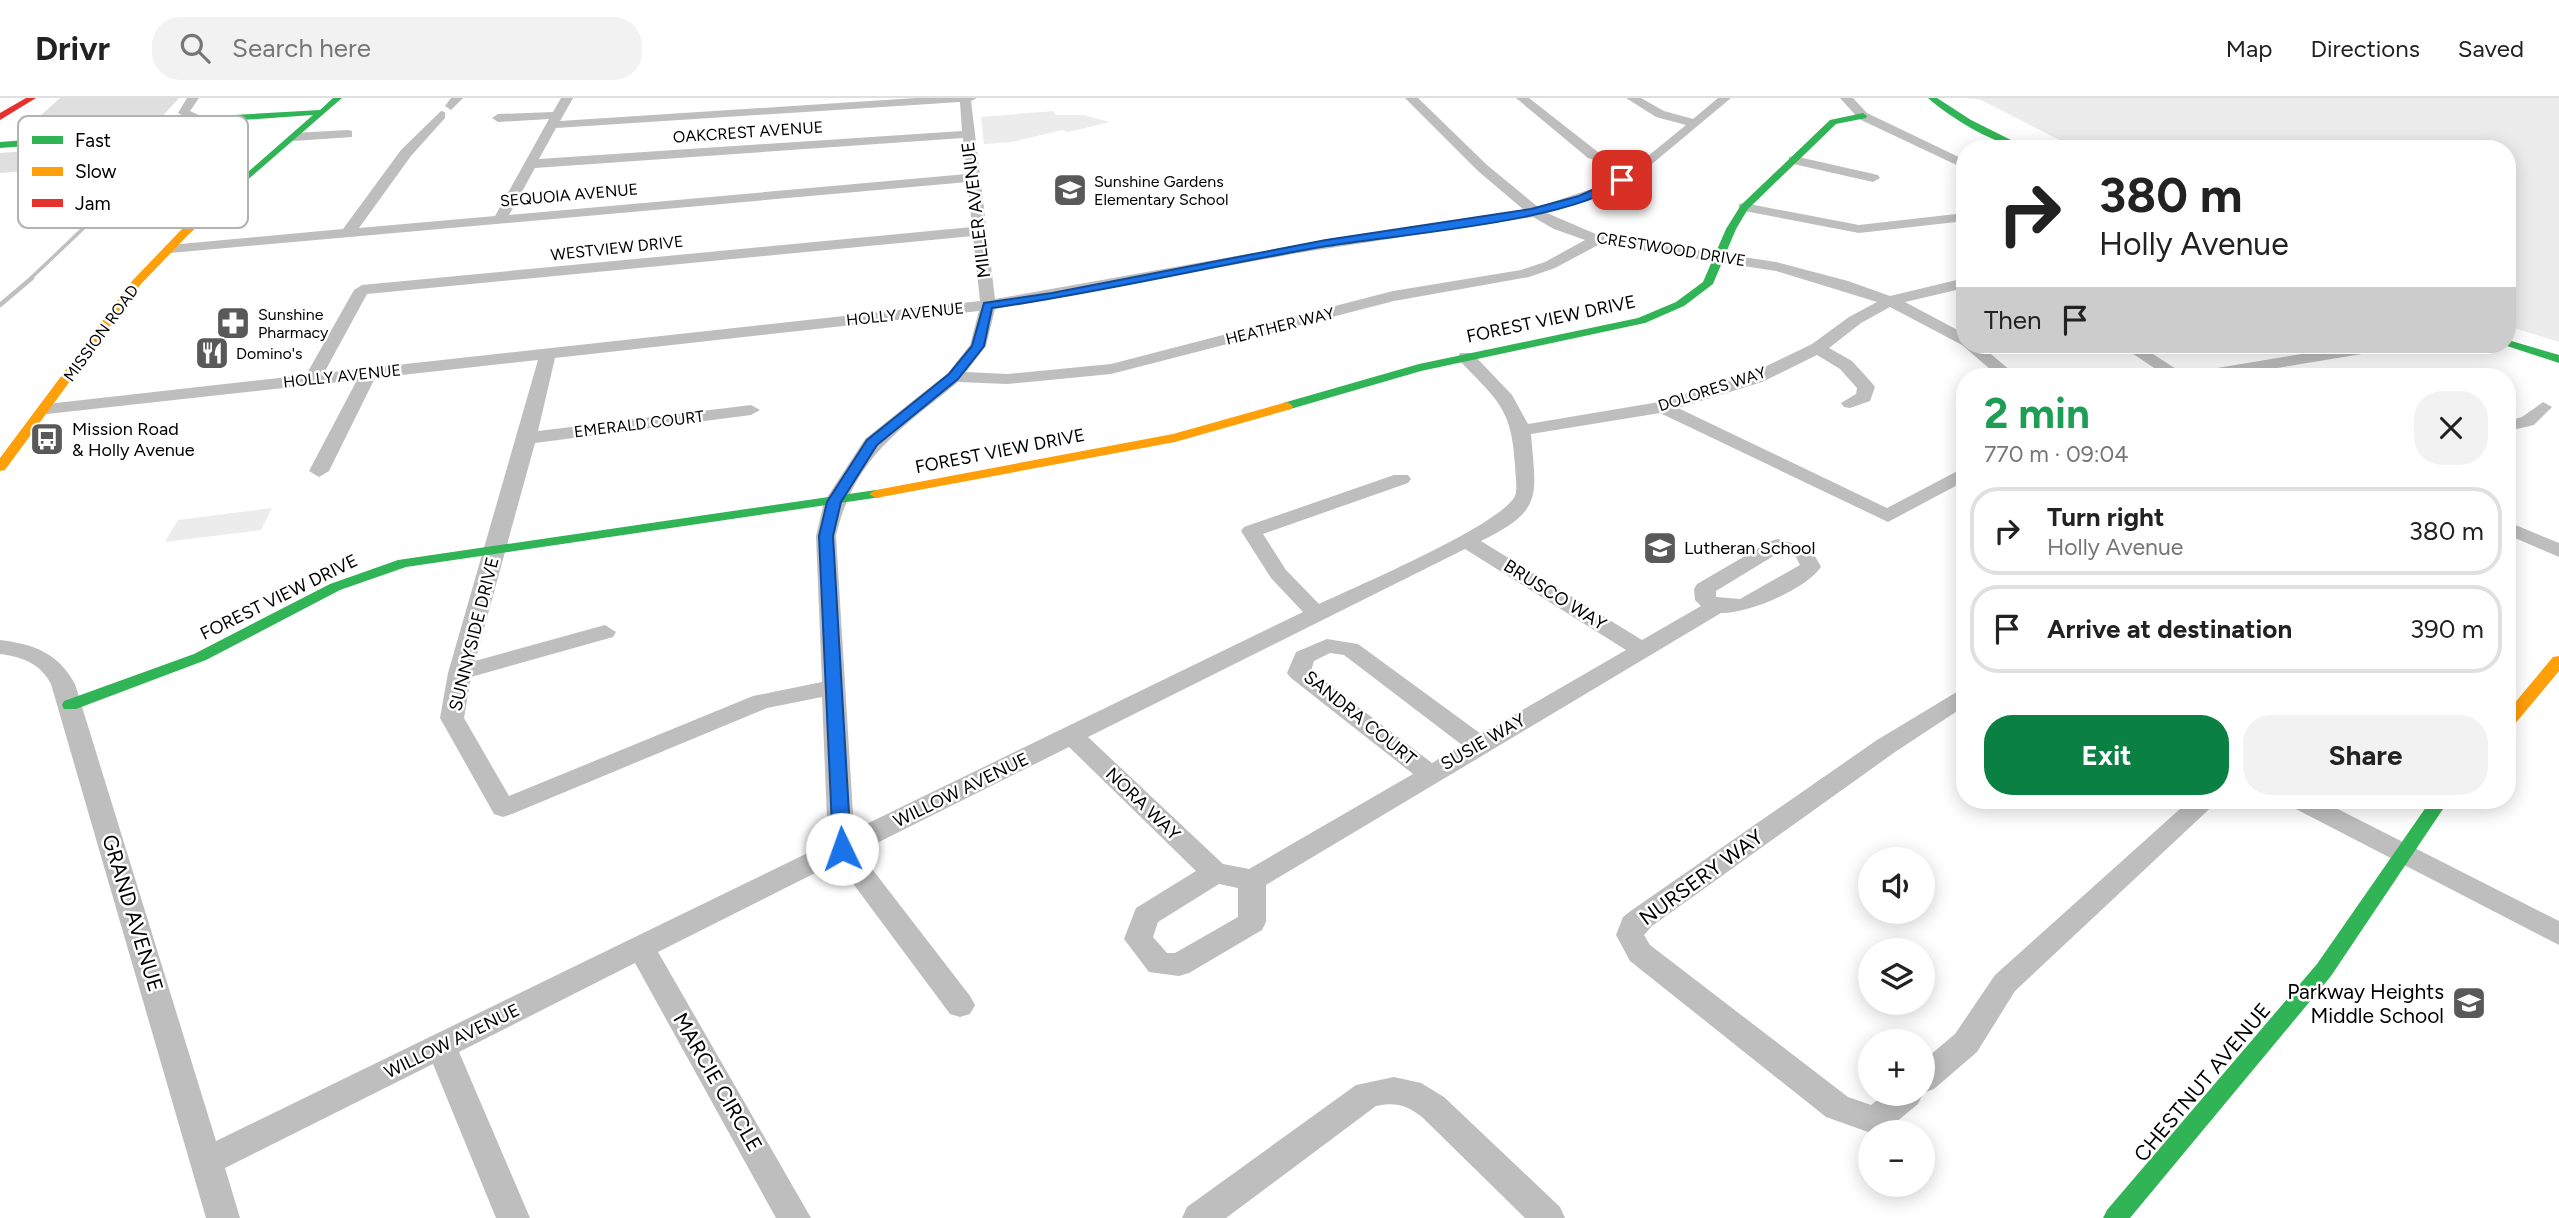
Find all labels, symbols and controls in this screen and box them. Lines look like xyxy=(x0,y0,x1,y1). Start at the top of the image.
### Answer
search box xyxy=(152,17,642,80)
text: Drivr xyxy=(35,29,110,68)
icon: search xyxy=(176,29,214,67)
text: Search here xyxy=(232,32,371,64)
text: Map xyxy=(2226,34,2272,63)
text: Directions xyxy=(2310,34,2420,63)
text: Saved xyxy=(2458,34,2524,63)
legend xyxy=(18,116,248,228)
street label: OAKCREST AVENUE xyxy=(672,117,824,147)
text: Fast xyxy=(75,129,111,152)
street label: MILLER AVENUE xyxy=(957,141,995,279)
pin xyxy=(1592,150,1652,210)
text: Slow xyxy=(75,160,117,183)
icon: arrive xyxy=(1603,161,1641,199)
text: 380 m xyxy=(2099,165,2242,224)
icon: right xyxy=(1984,168,2075,259)
school or university icon: Sunshine Gardens Elementary School xyxy=(1051,171,1089,209)
place label: Sunshine Gardens Elementary School xyxy=(1094,172,1228,209)
street label: SEQUOIA AVENUE xyxy=(499,180,639,210)
text: Jam xyxy=(75,192,111,215)
text: Holly Avenue xyxy=(2099,225,2289,263)
street label: CRESTWOOD DRIVE xyxy=(1595,228,1747,270)
street label: WESTVIEW DRIVE xyxy=(550,232,684,264)
street label: MISSION ROAD xyxy=(60,281,142,385)
street label: FOREST VIEW DRIVE xyxy=(1464,290,1638,348)
street label: HOLLY AVENUE xyxy=(845,298,965,330)
icon: arrive xyxy=(2056,301,2094,339)
street label: HEATHER WAY xyxy=(1224,303,1337,349)
pharmacy icon: Sunshine Pharmacy xyxy=(214,304,252,342)
text: Then xyxy=(1984,304,2042,336)
place label: Sunshine Pharmacy xyxy=(258,305,329,342)
restaurant icon: Domino's xyxy=(193,334,231,372)
place label: Domino's xyxy=(236,344,302,363)
street label: HOLLY AVENUE xyxy=(282,360,402,392)
street label: DOLORES WAY xyxy=(1656,363,1769,415)
text: 2 min xyxy=(1984,388,2090,439)
button: close xyxy=(2414,391,2488,465)
street label: EMERALD COURT xyxy=(573,407,705,441)
place label: Mission Road & Holly Avenue xyxy=(72,418,195,461)
bus stop icon: Mission Road & Holly Avenue xyxy=(28,420,66,458)
street label: FOREST VIEW DRIVE xyxy=(913,424,1087,478)
text: 770 m · 09:04 xyxy=(1984,440,2129,468)
text: Turn right xyxy=(2047,501,2164,533)
icon: right xyxy=(1988,512,2026,550)
text: 380 m xyxy=(2409,515,2484,547)
school or university icon: Lutheran School xyxy=(1641,529,1679,567)
text: Holly Avenue xyxy=(2047,533,2183,561)
place label: Lutheran School xyxy=(1684,537,1816,559)
street label: FOREST VIEW DRIVE xyxy=(197,549,361,645)
street label: SUNNYSIDE DRIVE xyxy=(444,555,504,713)
street label: BRUSCO WAY xyxy=(1500,555,1611,635)
icon: arrive xyxy=(1988,610,2026,648)
text: Arrive at destination xyxy=(2047,613,2292,645)
text: 390 m xyxy=(2410,613,2484,645)
street label: SANDRA COURT xyxy=(1299,666,1421,770)
street label: SUSIE WAY xyxy=(1437,709,1529,775)
button: Exit xyxy=(1984,715,2229,795)
button: Share xyxy=(2243,715,2488,795)
street label: WILLOW AVENUE xyxy=(890,748,1032,832)
street label: NORA WAY xyxy=(1101,763,1185,845)
position arrow xyxy=(805,812,879,886)
street label: NURSERY WAY xyxy=(1634,824,1768,930)
street label: GRAND AVENUE xyxy=(97,831,169,995)
map controls xyxy=(1858,847,1935,1197)
button: sound xyxy=(1858,847,1935,924)
button: layers xyxy=(1858,938,1935,1015)
place label: Parkway Heights Middle School xyxy=(2287,979,2444,1028)
school or university icon: Parkway Heights Middle School xyxy=(2450,984,2488,1022)
street label: CHESTNUT AVENUE xyxy=(2128,998,2276,1166)
street label: WILLOW AVENUE xyxy=(381,999,523,1083)
street label: MARCIE CIRCLE xyxy=(668,1008,768,1156)
button: + xyxy=(1858,1029,1935,1106)
button: − xyxy=(1858,1120,1935,1197)

